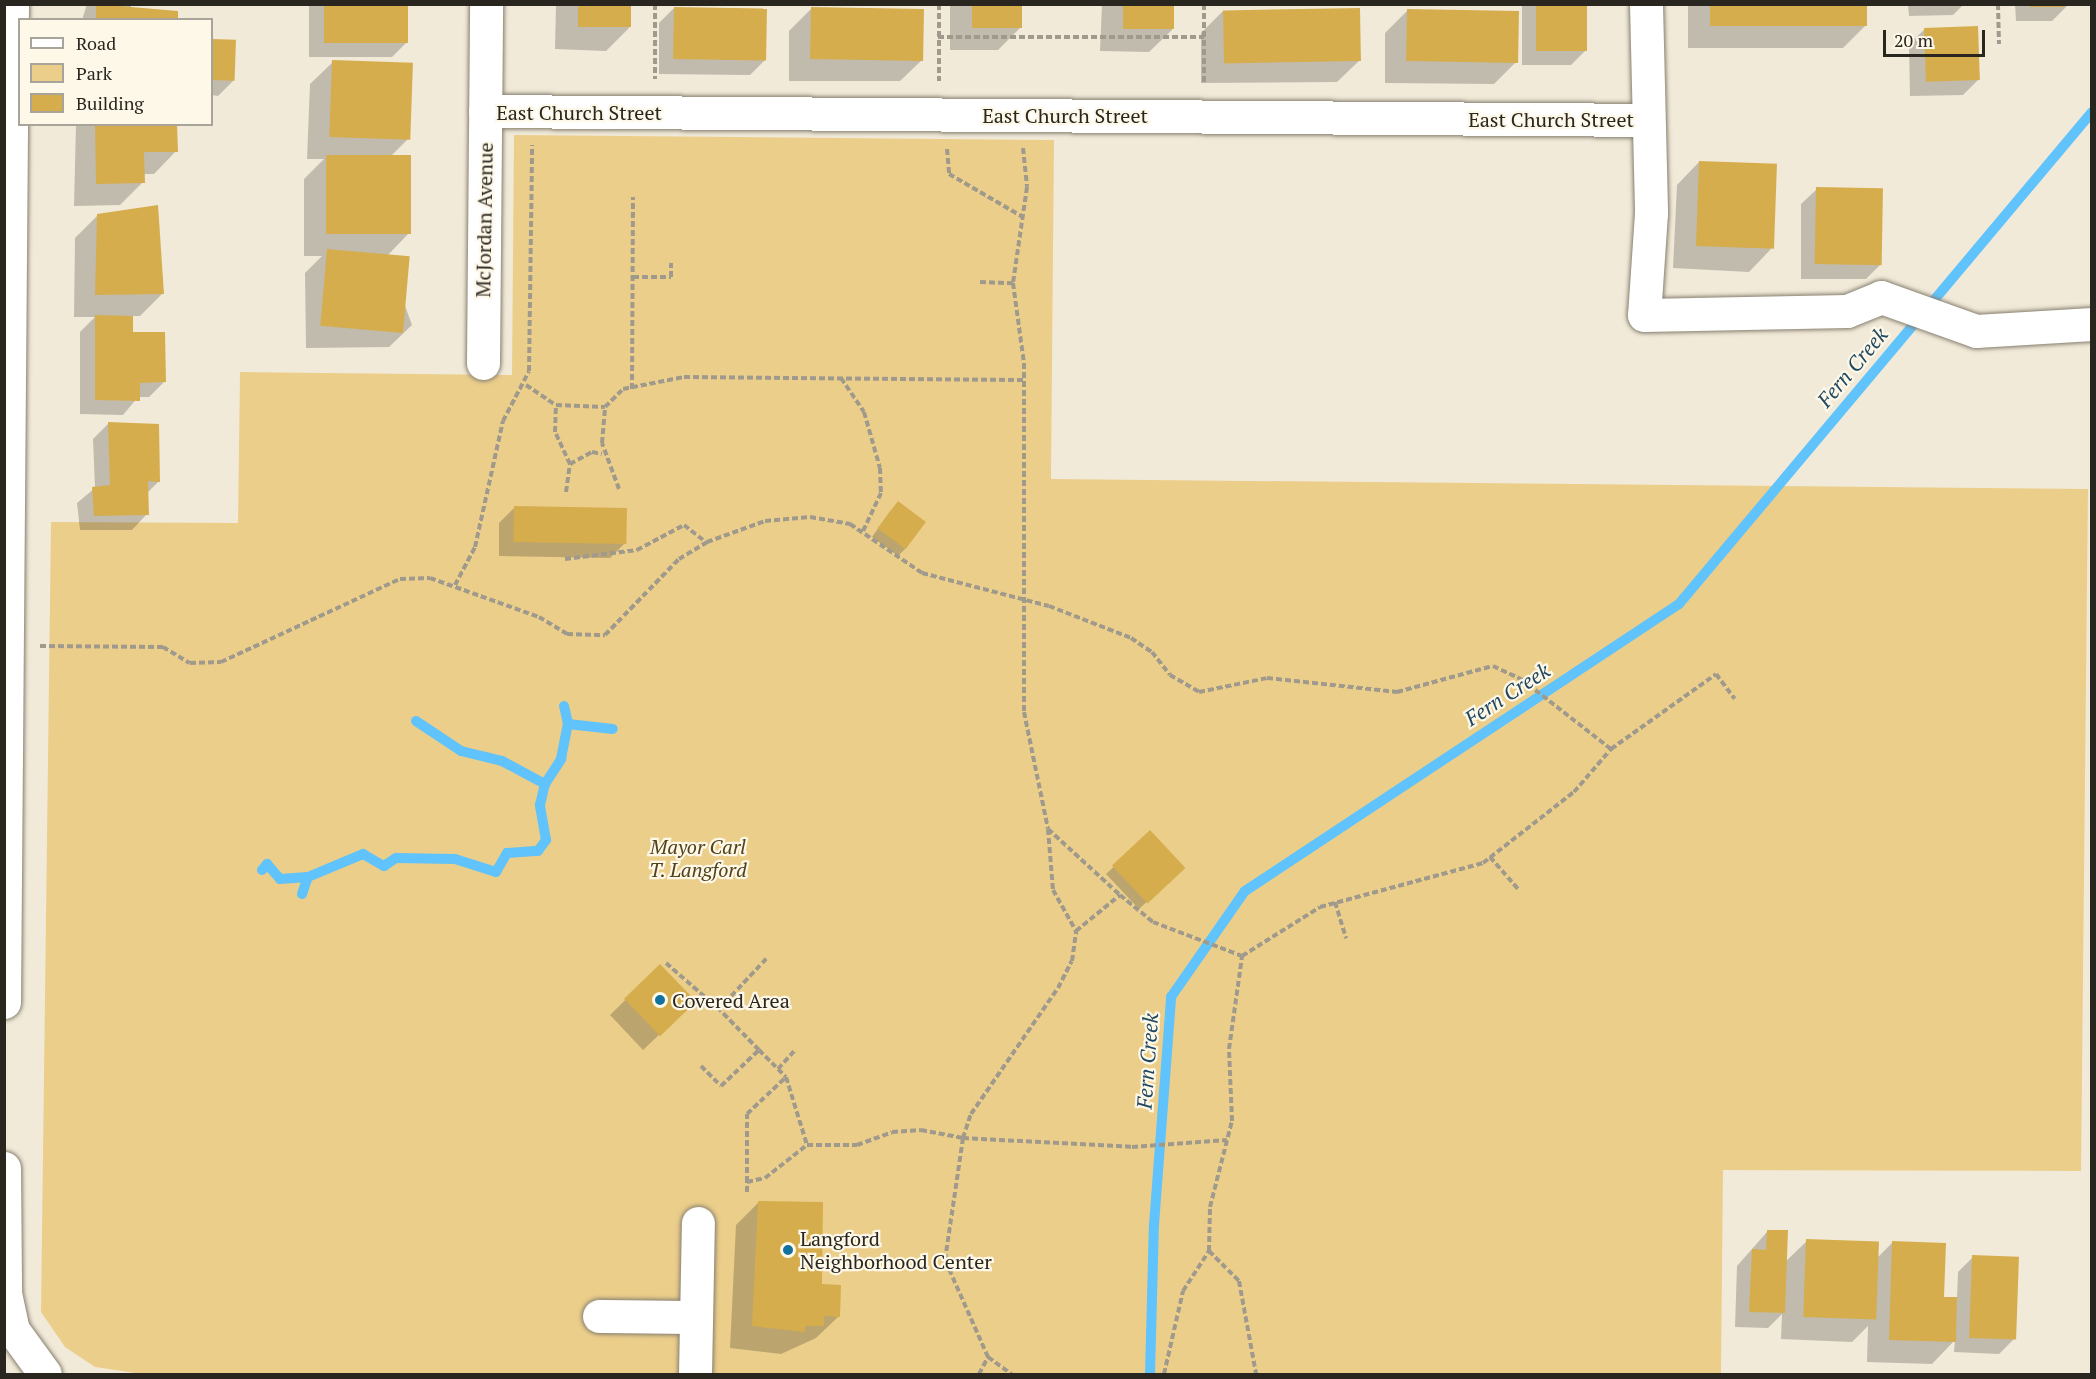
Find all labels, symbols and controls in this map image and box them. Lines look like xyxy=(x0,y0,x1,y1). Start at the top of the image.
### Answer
legend xyxy=(18,18,213,126)
scale bar xyxy=(1886,18,1988,56)
text: 20 m xyxy=(1894,28,1933,52)
text: Road xyxy=(76,31,116,55)
text: Park xyxy=(76,61,112,85)
text: Building xyxy=(76,91,144,115)
street label: East Church Street xyxy=(496,100,662,124)
street label: East Church Street xyxy=(982,103,1148,127)
street label: East Church Street xyxy=(1468,107,1634,131)
street label: McJordan Avenue xyxy=(471,142,497,298)
water label: Fern Creek xyxy=(1811,322,1893,412)
water label: Fern Creek xyxy=(1460,657,1554,731)
park label: Mayor Carl T. Langford xyxy=(649,834,747,881)
place label: Covered Area xyxy=(672,988,790,1012)
marker: Covered Area xyxy=(653,993,667,1007)
water label: Fern Creek xyxy=(1131,1012,1163,1110)
place label: Langford Neighborhood Center xyxy=(800,1226,992,1273)
marker: Langford Neighborhood Center xyxy=(781,1243,795,1257)

